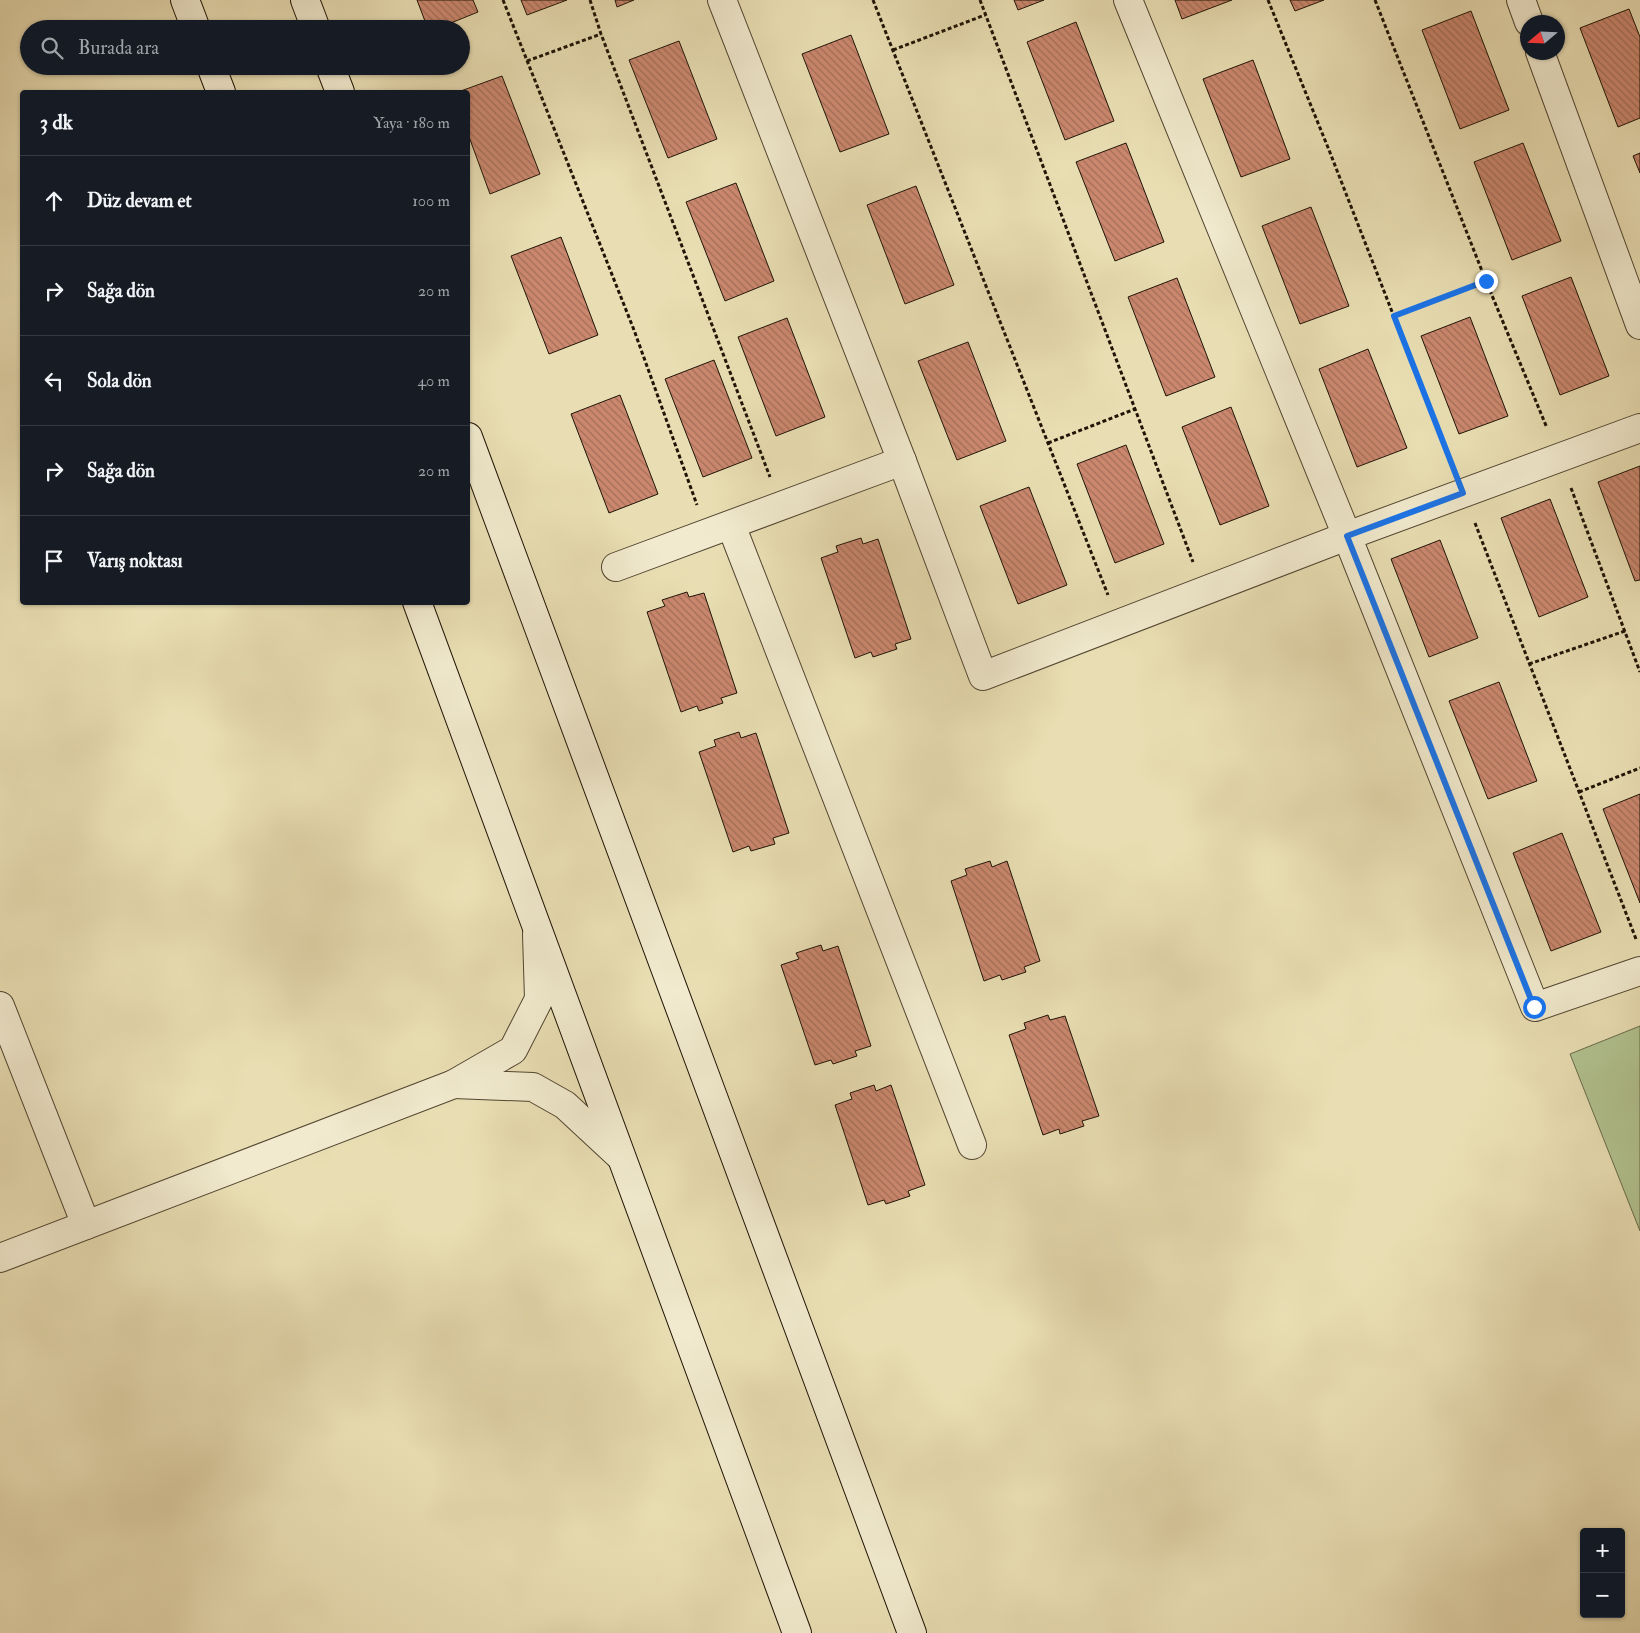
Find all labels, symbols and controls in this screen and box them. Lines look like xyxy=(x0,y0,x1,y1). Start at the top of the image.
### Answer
north arrow xyxy=(1520,15,1565,60)
search box xyxy=(20,20,470,75)
icon: search xyxy=(38,34,66,62)
text: Burada ara xyxy=(78,36,159,60)
text: 3 dk xyxy=(40,109,73,136)
text: Yaya · 180 m xyxy=(373,113,450,133)
icon: ahead xyxy=(40,187,68,215)
text: Düz devam et xyxy=(87,189,192,213)
text: 100 m xyxy=(412,191,450,211)
route end xyxy=(1475,270,1498,293)
icon: right xyxy=(40,277,68,305)
text: Sağa dön xyxy=(87,279,155,303)
text: 20 m xyxy=(418,281,450,301)
icon: left xyxy=(40,367,68,395)
text: Sola dön xyxy=(87,369,152,393)
text: 40 m xyxy=(417,371,450,391)
icon: right xyxy=(40,457,68,485)
text: Sağa dön xyxy=(87,459,155,483)
text: 20 m xyxy=(418,461,450,481)
icon: arrive xyxy=(40,547,68,575)
text: Varış noktası xyxy=(87,549,183,573)
route start xyxy=(1523,996,1546,1019)
map controls xyxy=(1580,1528,1625,1618)
button: + xyxy=(1580,1528,1625,1573)
button: − xyxy=(1580,1573,1625,1618)

